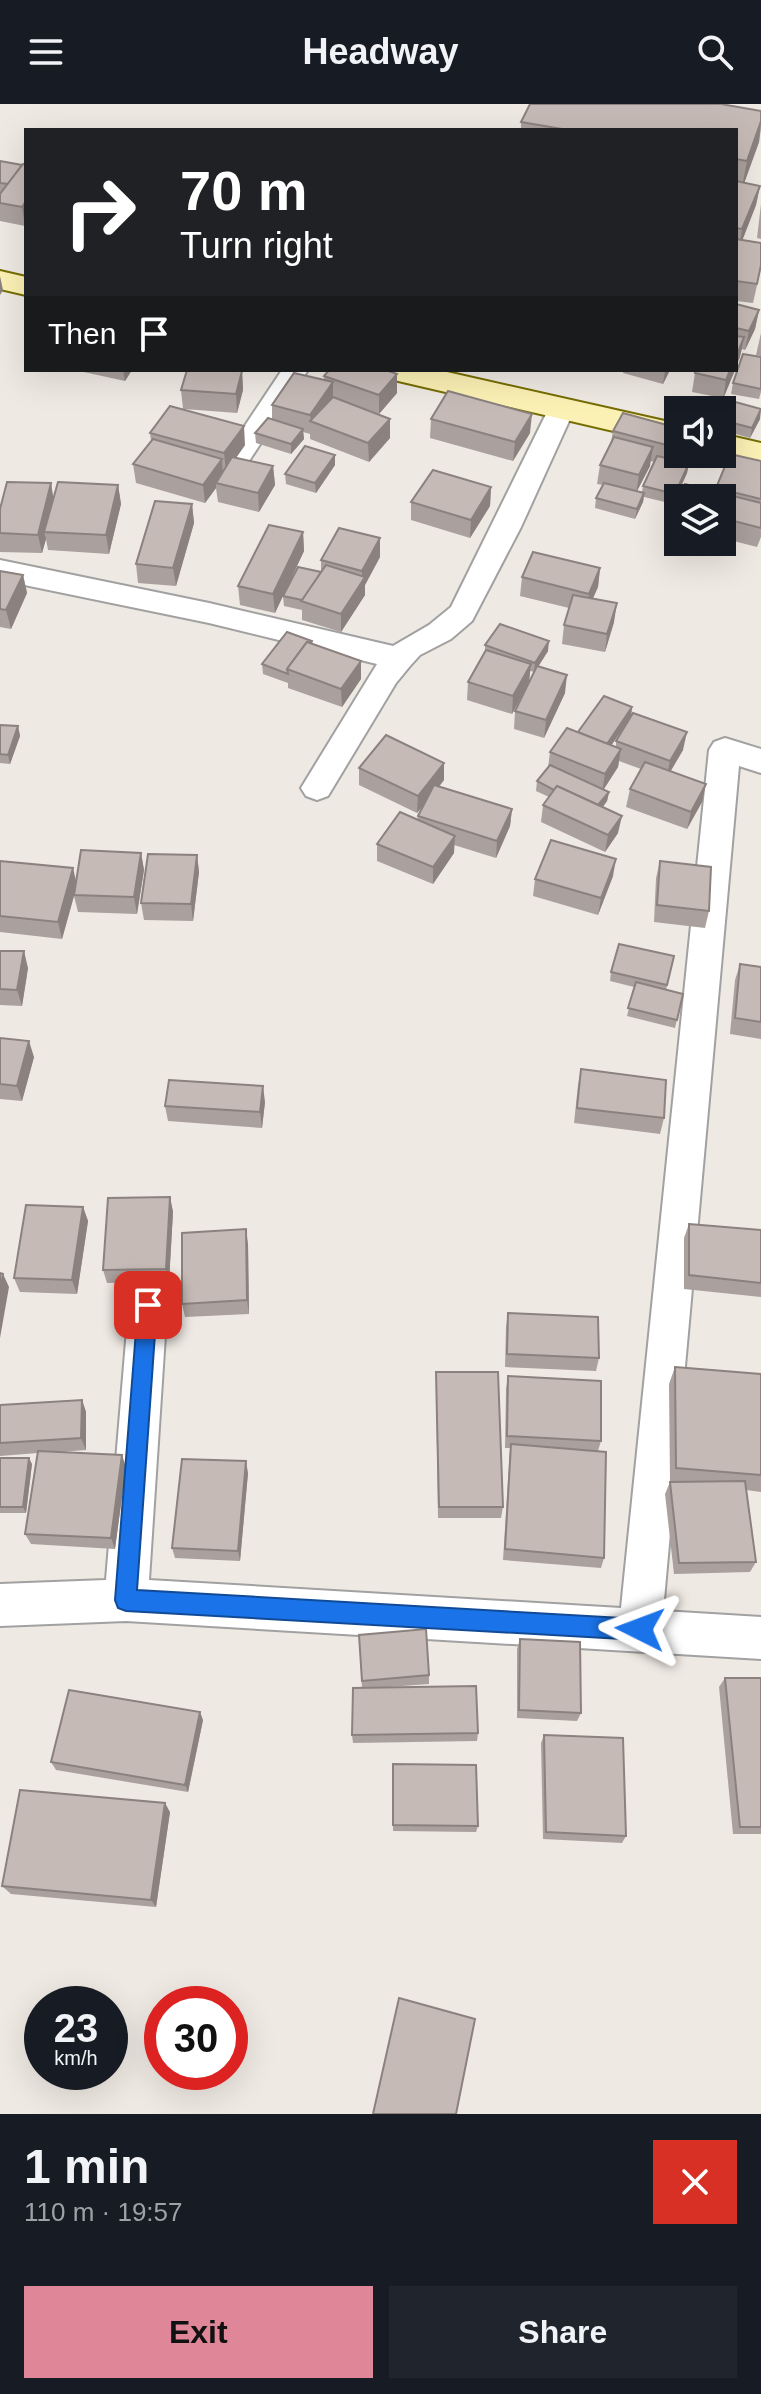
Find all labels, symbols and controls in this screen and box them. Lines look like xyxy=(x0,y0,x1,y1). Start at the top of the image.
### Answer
icon: menu xyxy=(24,30,68,74)
icon: search xyxy=(693,30,737,74)
text: Headway xyxy=(302,31,459,72)
text: 70 m xyxy=(180,159,308,222)
icon: right xyxy=(48,160,152,264)
text: Turn right xyxy=(180,225,333,266)
icon: arrive xyxy=(132,312,176,356)
text: Then xyxy=(48,317,116,350)
map controls xyxy=(664,396,736,556)
button: sound xyxy=(664,396,736,468)
button: layers xyxy=(664,484,736,556)
pin xyxy=(114,1271,182,1339)
icon: arrive xyxy=(126,1283,170,1327)
position arrow xyxy=(598,1587,682,1671)
speed limit sign: 30 xyxy=(144,1986,248,2090)
text: 23 xyxy=(54,2006,98,2050)
text: km/h xyxy=(54,2047,98,2069)
text: 1 min xyxy=(24,2140,149,2193)
button: close xyxy=(653,2140,737,2224)
text: 110 m · 19:57 xyxy=(24,2197,183,2227)
button: Exit xyxy=(24,2286,373,2378)
button: Share xyxy=(389,2286,737,2378)

